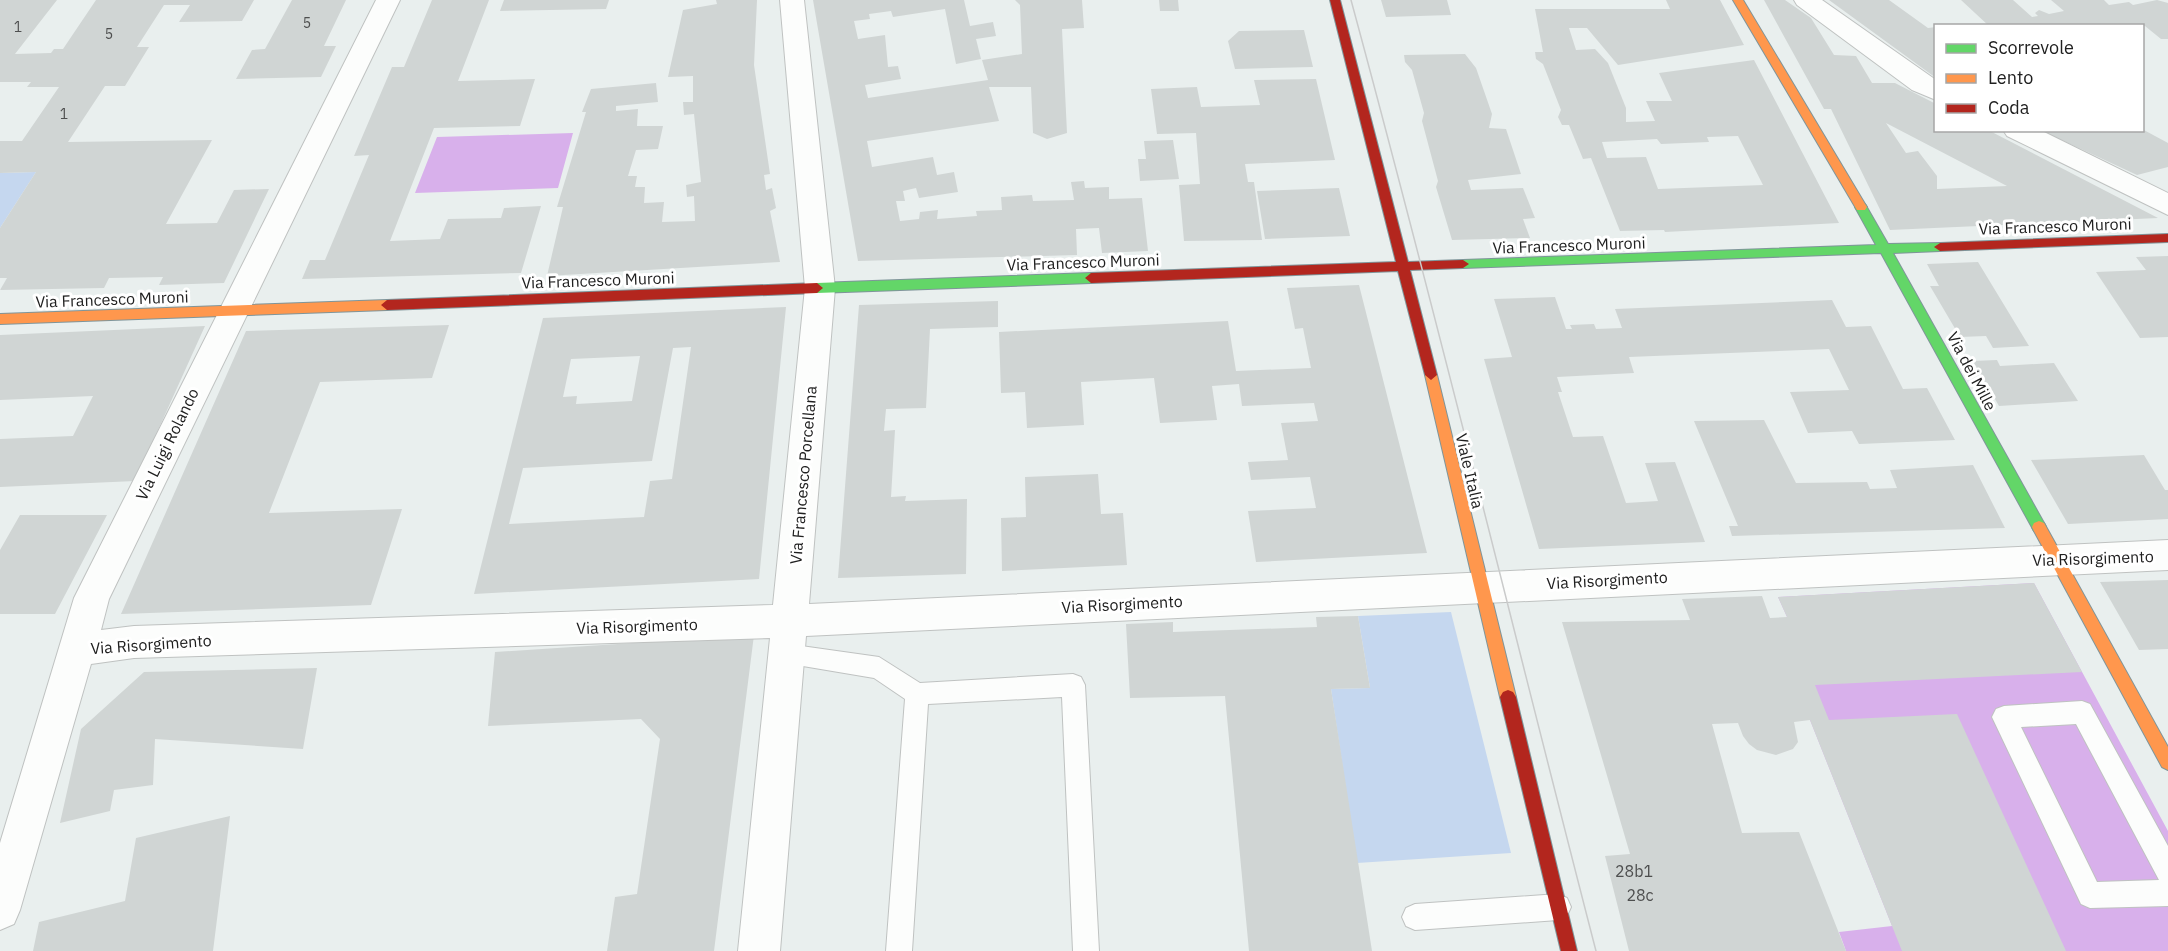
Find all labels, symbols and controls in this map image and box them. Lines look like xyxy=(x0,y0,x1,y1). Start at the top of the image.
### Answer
house number: 5 xyxy=(303,14,311,32)
house number: 1 xyxy=(14,18,22,36)
legend xyxy=(1934,24,2144,132)
house number: 5 xyxy=(105,25,113,43)
text: Scorrevole xyxy=(1988,36,2074,59)
text: Lento xyxy=(1988,66,2033,89)
text: Coda xyxy=(1988,96,2030,119)
house number: 1 xyxy=(60,105,68,123)
street label: Via Francesco Muroni xyxy=(1978,213,2132,239)
street label: Via Francesco Muroni xyxy=(1492,232,1646,258)
street label: Via Francesco Muroni xyxy=(1006,249,1160,275)
street label: Via Francesco Muroni xyxy=(521,267,675,293)
street label: Via Francesco Muroni xyxy=(35,286,189,312)
street label: Via dei Mille xyxy=(1943,328,2001,414)
street label: Via Luigi Rolando xyxy=(131,385,203,503)
street label: Via Francesco Porcellana xyxy=(785,385,821,565)
street label: Viale Italia xyxy=(1452,431,1488,511)
street label: Via Risorgimento xyxy=(2032,546,2154,570)
street label: Via Risorgimento xyxy=(1546,567,1668,593)
street label: Via Risorgimento xyxy=(1061,591,1183,617)
street label: Via Risorgimento xyxy=(576,614,698,638)
street label: Via Risorgimento xyxy=(90,630,212,658)
house number: 28b1 xyxy=(1615,861,1653,881)
house number: 28c xyxy=(1626,885,1654,905)

